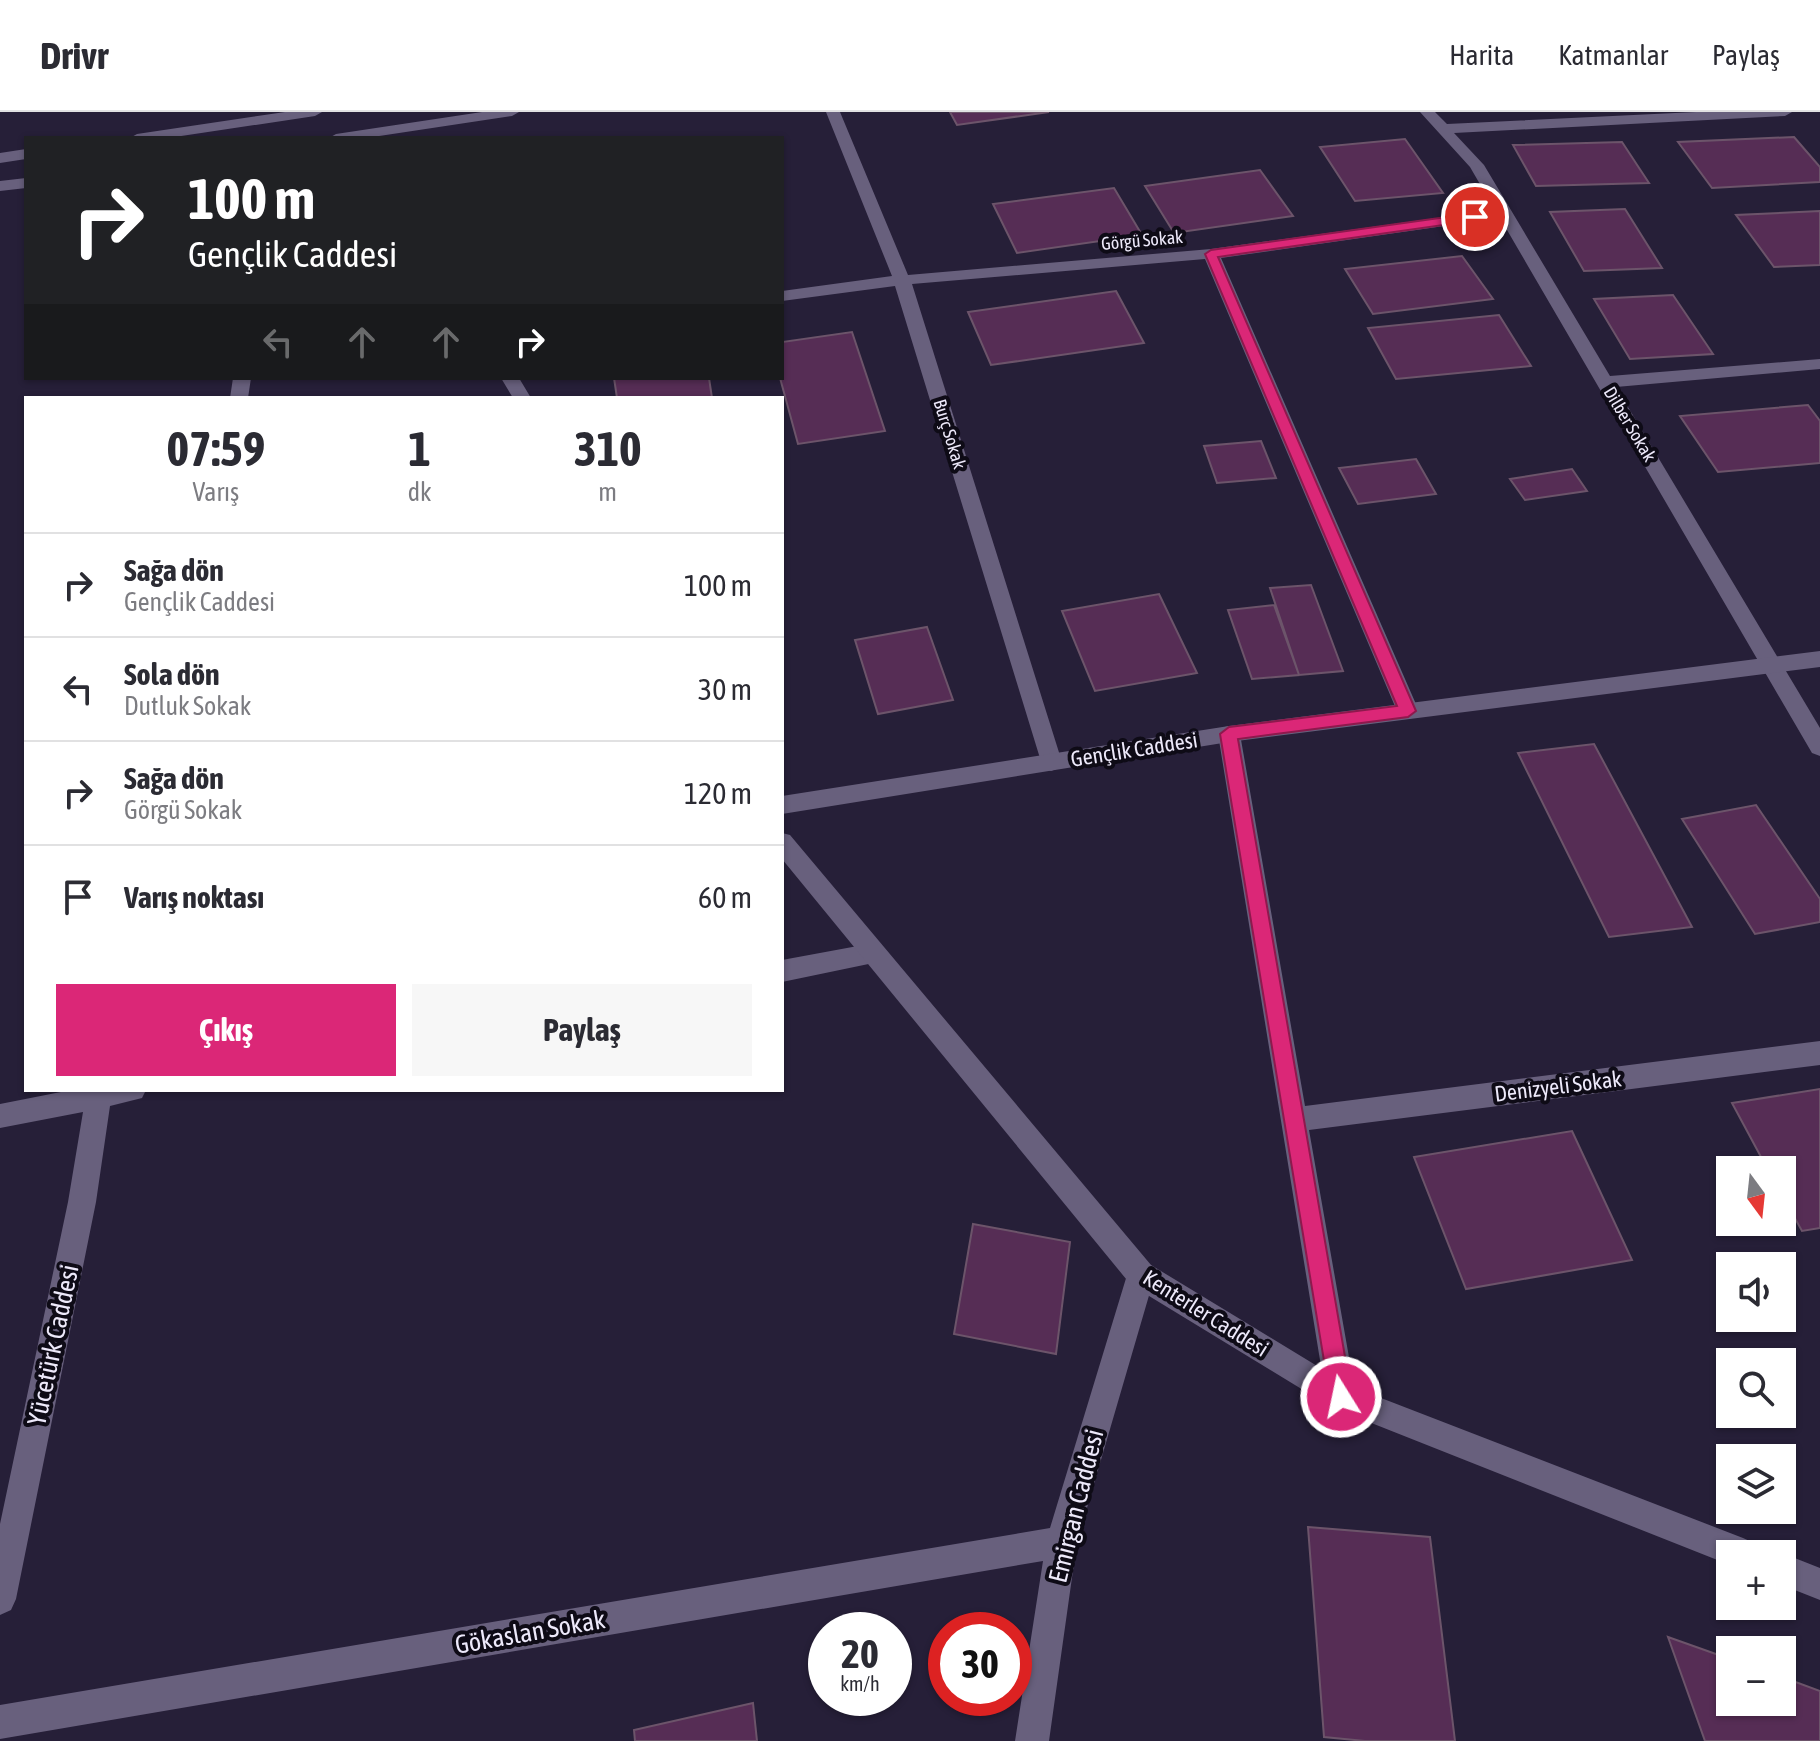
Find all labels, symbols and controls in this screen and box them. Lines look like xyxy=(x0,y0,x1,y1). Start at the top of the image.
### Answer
text: Drivr xyxy=(40,34,108,77)
text: Harita xyxy=(1449,39,1514,71)
text: Katmanlar xyxy=(1558,39,1668,71)
text: Paylaş xyxy=(1712,39,1780,71)
text: 100 m xyxy=(188,167,315,231)
icon: right xyxy=(56,168,160,272)
pin xyxy=(1441,183,1509,251)
icon: arrive xyxy=(1453,195,1497,239)
street label: Görgü Sokak xyxy=(1100,226,1184,254)
text: Gençlik Caddesi xyxy=(188,233,397,275)
icon: left xyxy=(256,320,300,364)
icon: ahead xyxy=(340,320,384,364)
icon: ahead xyxy=(424,320,468,364)
icon: right xyxy=(508,320,552,364)
street label: Dilber Sokak xyxy=(1599,383,1661,465)
street label: Burç Sokak xyxy=(929,397,971,472)
text: 07:59 xyxy=(166,421,265,476)
text: 1 xyxy=(408,421,431,476)
text: 310 xyxy=(574,421,642,476)
text: Varış xyxy=(192,477,239,507)
text: dk xyxy=(408,477,431,507)
text: m xyxy=(598,477,617,507)
text: Sağa dön xyxy=(124,553,224,587)
icon: right xyxy=(56,563,100,607)
text: 100 m xyxy=(684,568,752,602)
text: Gençlik Caddesi xyxy=(124,587,275,617)
text: Sola dön xyxy=(124,657,220,691)
icon: left xyxy=(56,667,100,711)
text: 30 m xyxy=(698,672,752,706)
text: Dutluk Sokak xyxy=(124,691,251,721)
street label: Gençlik Caddesi xyxy=(1069,726,1199,772)
text: Sağa dön xyxy=(124,761,224,795)
icon: right xyxy=(56,771,100,815)
text: 120 m xyxy=(684,776,752,810)
text: Görgü Sokak xyxy=(124,795,242,825)
icon: arrive xyxy=(56,875,100,919)
text: Varış noktası xyxy=(124,880,264,914)
text: 60 m xyxy=(698,880,752,914)
button: Çıkış xyxy=(56,984,396,1076)
button: Paylaş xyxy=(412,984,752,1076)
street label: Denizyeli Sokak xyxy=(1493,1065,1623,1107)
north arrow xyxy=(1716,1156,1796,1236)
map controls xyxy=(1716,1156,1796,1716)
button: sound xyxy=(1716,1252,1796,1332)
street label: Yücetürk Caddesi xyxy=(21,1262,85,1428)
street label: Kenterler Caddesi xyxy=(1139,1264,1273,1362)
button: search xyxy=(1716,1348,1796,1428)
position arrow xyxy=(1299,1355,1383,1439)
street label: Emirgan Caddesi xyxy=(1042,1426,1110,1586)
button: layers xyxy=(1716,1444,1796,1524)
button: + xyxy=(1716,1540,1796,1620)
street label: Gökaslan Sokak xyxy=(453,1604,607,1660)
speed limit sign: 30 xyxy=(928,1612,1032,1716)
text: 20 xyxy=(841,1631,879,1676)
button: − xyxy=(1716,1636,1796,1716)
text: km/h xyxy=(840,1672,880,1695)

